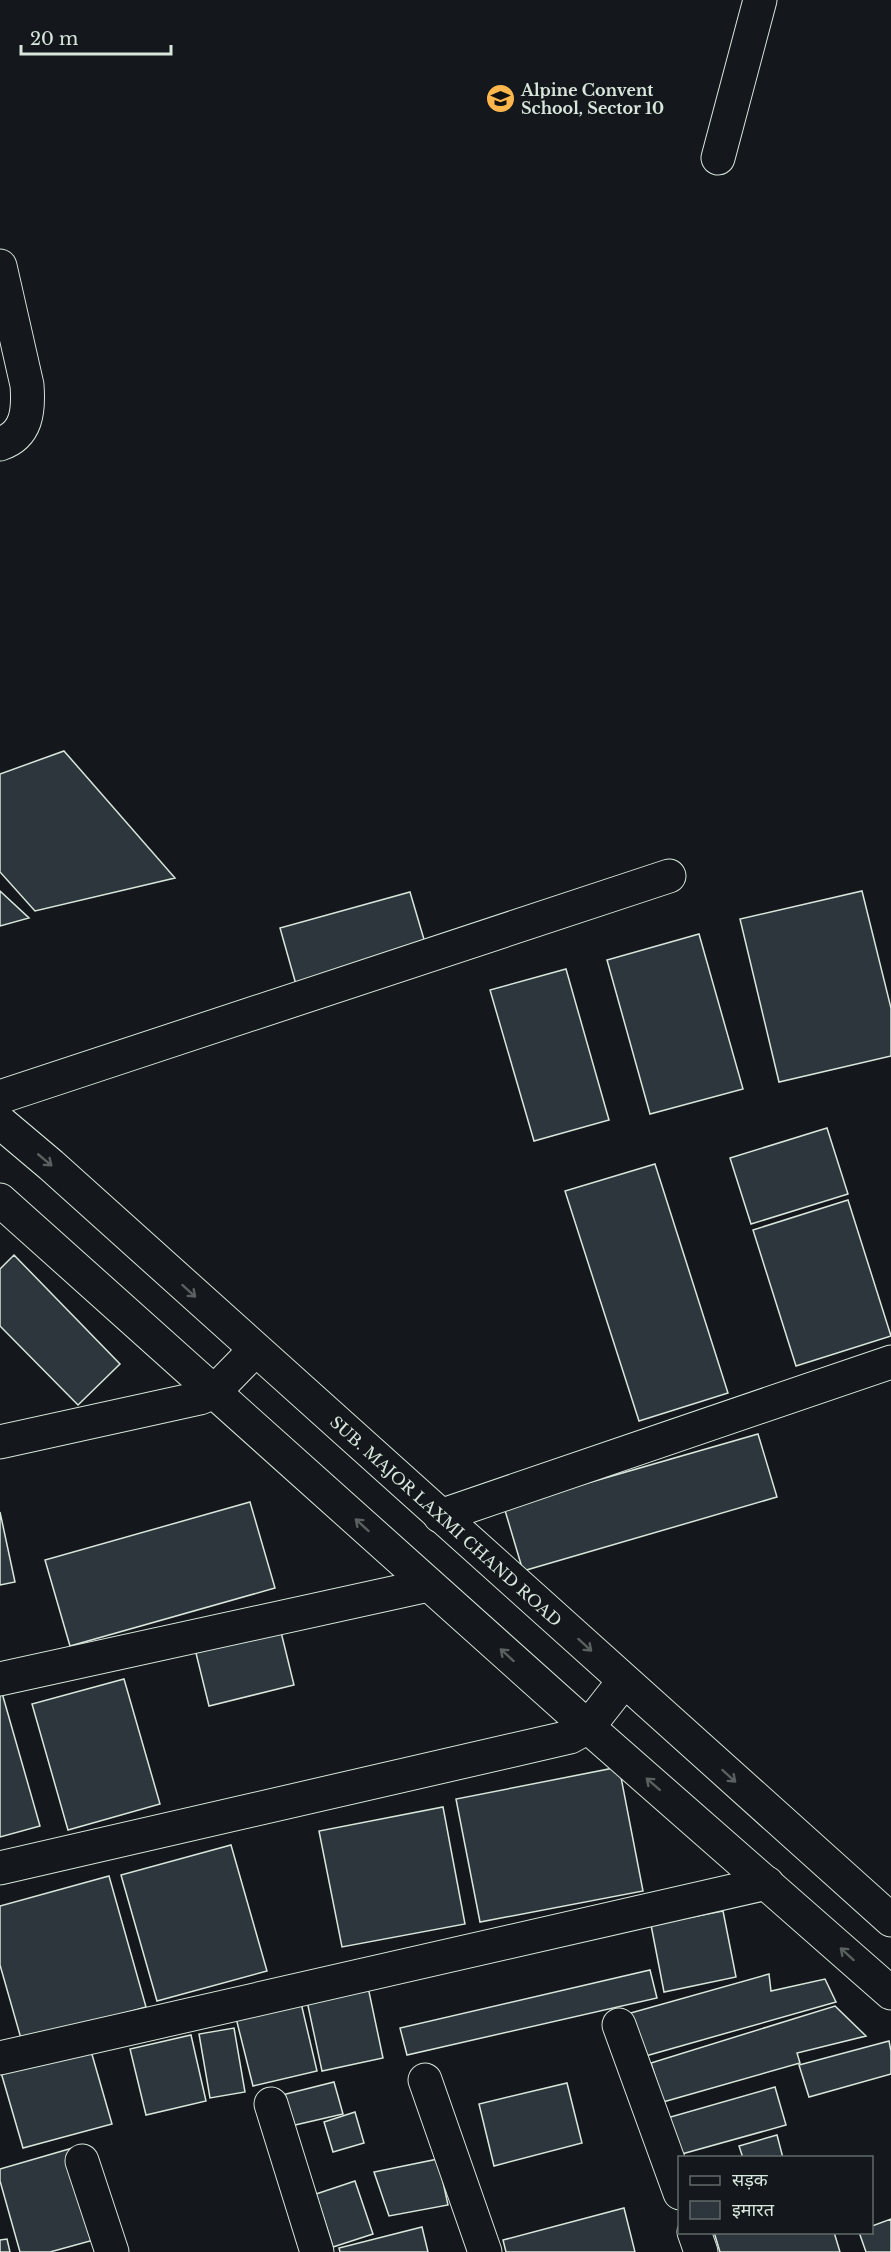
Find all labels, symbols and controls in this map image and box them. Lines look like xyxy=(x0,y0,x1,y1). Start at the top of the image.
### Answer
scale bar xyxy=(21,18,171,56)
text: 20 m xyxy=(30,28,78,50)
place label: Alpine Convent School, Sector 10 xyxy=(520,80,664,118)
school or university icon: Alpine Convent School, Sector 10 xyxy=(484,83,516,115)
one-way arrow xyxy=(37,1153,53,1166)
one-way arrow xyxy=(182,1283,197,1298)
street label: SUB. MAJOR LAXMI CHAND ROAD xyxy=(326,1412,566,1630)
one-way arrow xyxy=(355,1518,370,1532)
one-way arrow xyxy=(577,1638,592,1652)
one-way arrow xyxy=(500,1648,515,1662)
one-way arrow xyxy=(722,1769,737,1783)
one-way arrow xyxy=(646,1777,661,1791)
one-way arrow xyxy=(840,1947,855,1961)
legend xyxy=(678,2156,873,2234)
text: सड़क xyxy=(732,2169,769,2191)
text: इमारत xyxy=(732,2199,775,2221)

